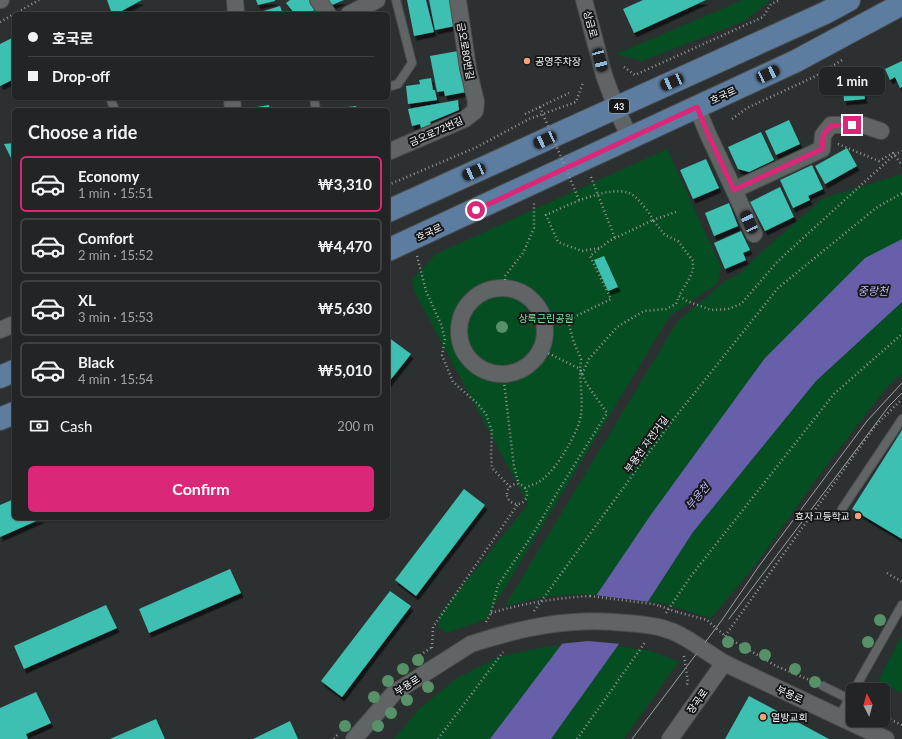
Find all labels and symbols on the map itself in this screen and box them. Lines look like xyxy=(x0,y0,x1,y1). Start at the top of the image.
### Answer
street label: 상금로 xyxy=(582,9,600,39)
street label: 금오로80번길 xyxy=(455,22,477,80)
car xyxy=(591,47,609,73)
place label: 공영주차장 xyxy=(535,55,581,67)
marker: 공영주차장 xyxy=(522,56,532,66)
car xyxy=(755,63,781,85)
callout: 1 min xyxy=(819,67,885,95)
car xyxy=(659,72,685,92)
street label: 호국로 xyxy=(708,84,738,106)
road number: 43 xyxy=(609,99,629,113)
street label: 금오로72번길 xyxy=(407,114,465,148)
route end xyxy=(843,116,861,134)
car xyxy=(532,129,558,151)
car xyxy=(461,162,487,182)
route start xyxy=(467,201,485,219)
car xyxy=(738,209,760,235)
street label: 호국로 xyxy=(414,221,444,243)
water label: 중랑천 xyxy=(858,284,890,297)
park label: 상록근린공원 xyxy=(518,312,574,324)
street label: 부용천 자전거길 xyxy=(621,413,671,475)
water label: 부용천 xyxy=(682,479,713,512)
place label: 효자고등학교 xyxy=(795,510,850,522)
marker: 효자고등학교 xyxy=(853,511,863,521)
street label: 부용로 xyxy=(392,672,422,698)
street label: 부용로 xyxy=(775,683,805,705)
north arrow xyxy=(846,683,890,727)
street label: 장곡로 xyxy=(684,686,710,716)
place label: 열방교회 xyxy=(771,711,808,723)
marker: 열방교회 xyxy=(758,712,768,722)

